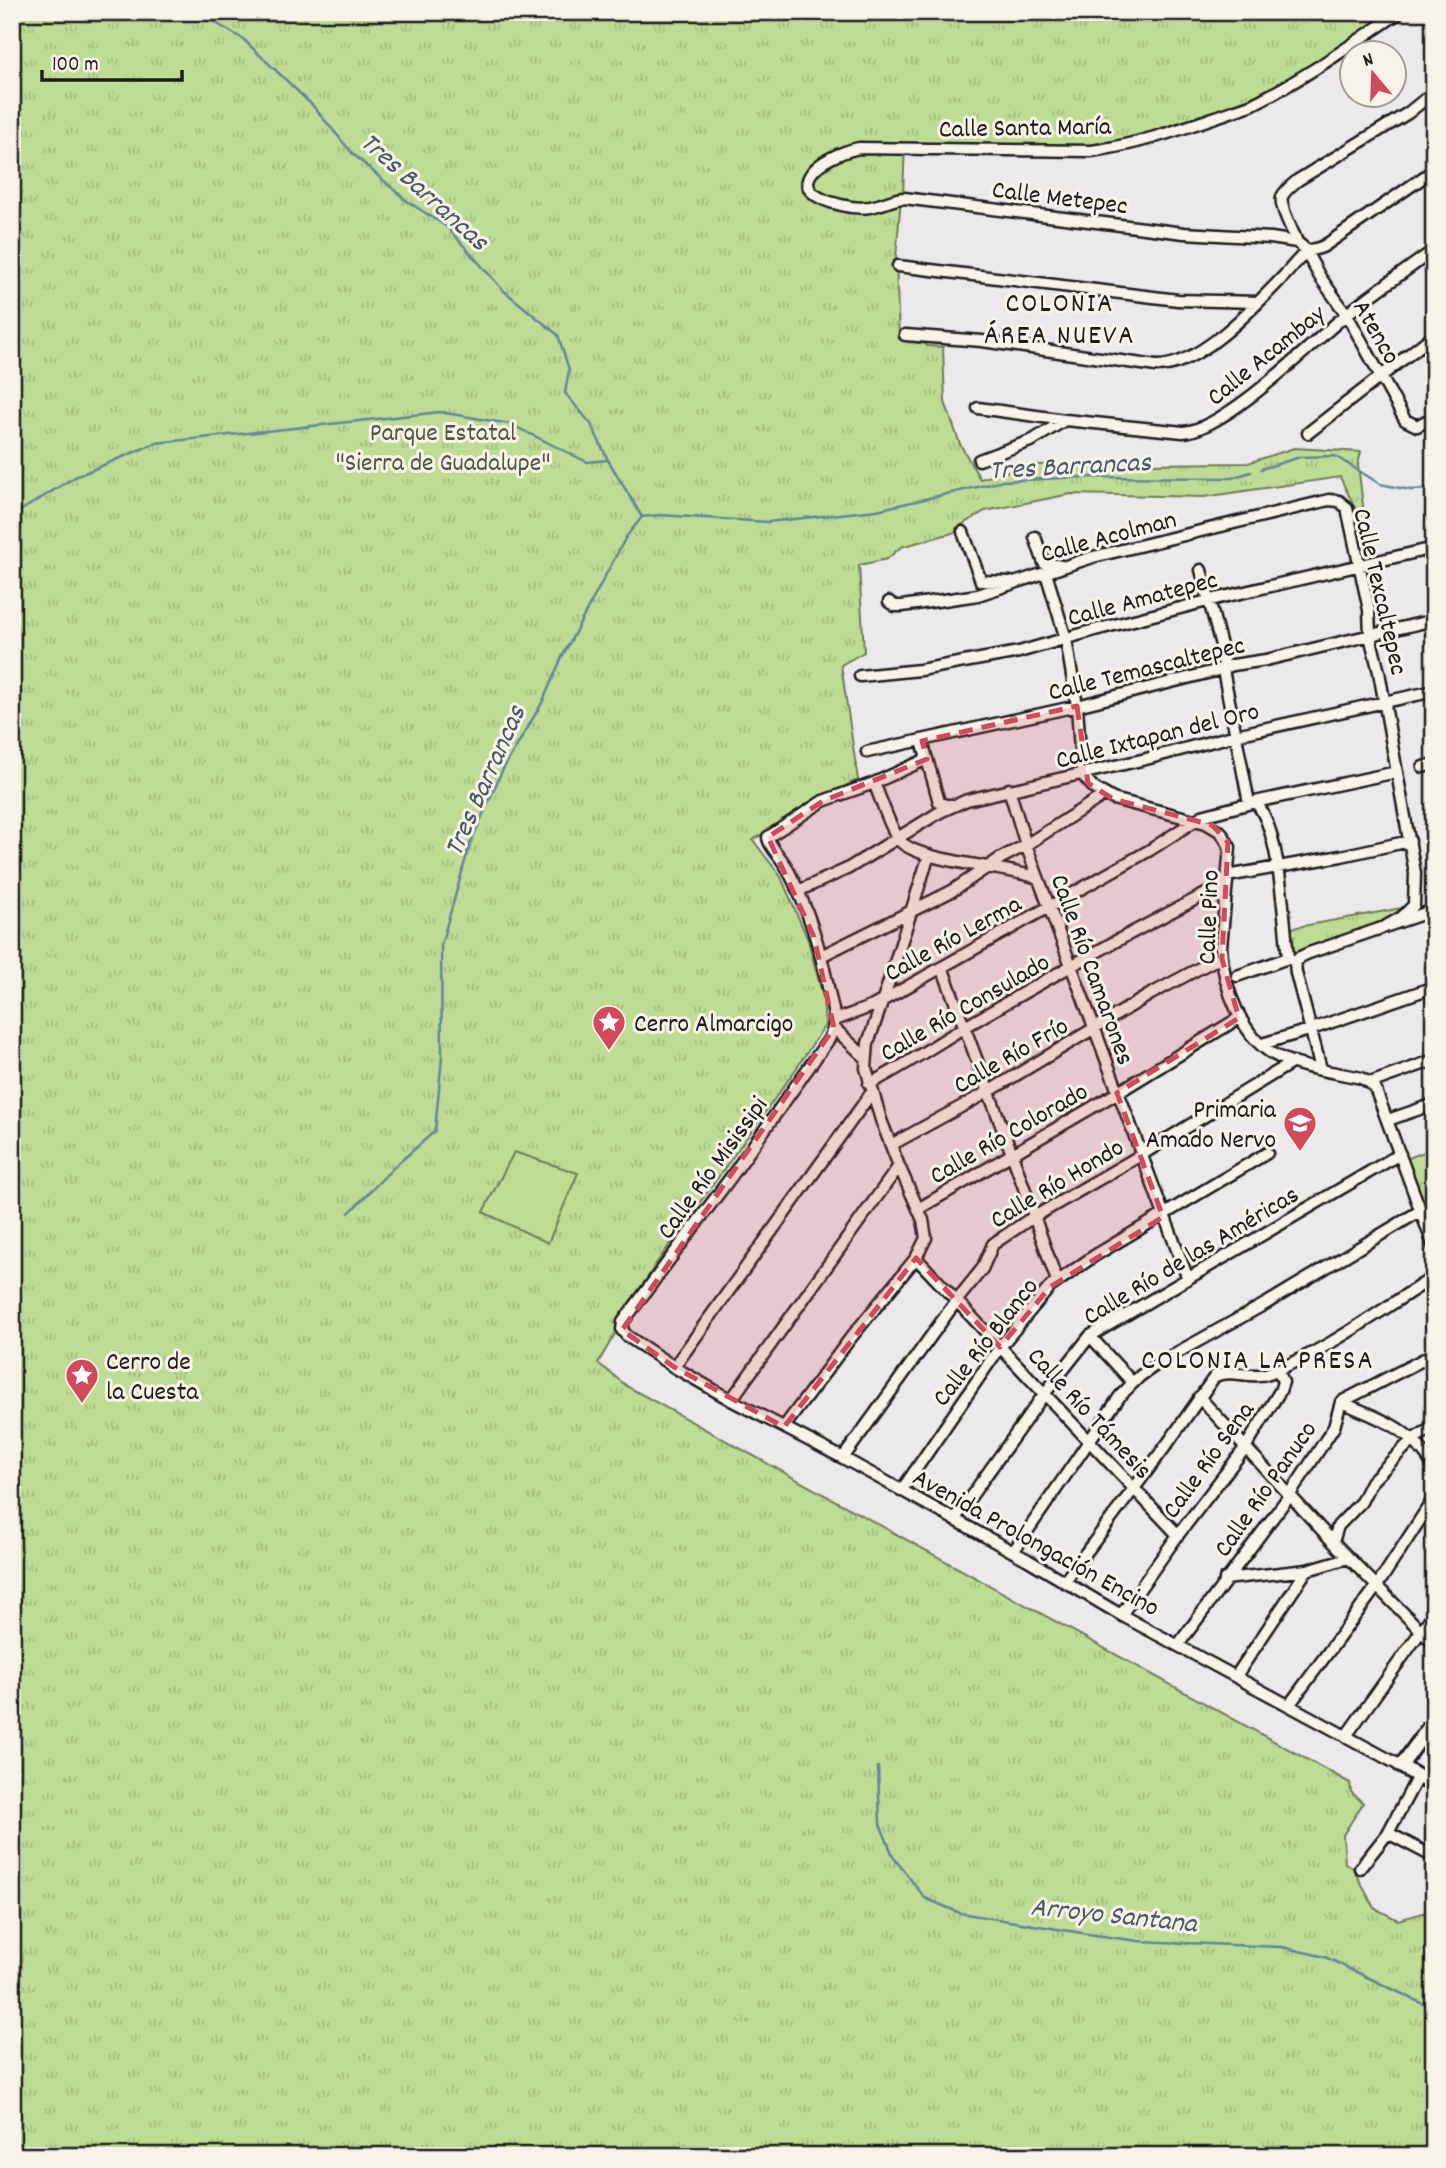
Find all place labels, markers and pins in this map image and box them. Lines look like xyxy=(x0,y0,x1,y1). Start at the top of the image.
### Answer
place icon: Cerro Almarcigo xyxy=(590,1003,628,1052)
place label: Cerro Almarcigo xyxy=(634,1007,793,1044)
place label: Primaria Amado Nervo xyxy=(1146,1093,1277,1160)
school or university icon: Primaria Amado Nervo xyxy=(1281,1104,1319,1153)
place label: Cerro de la Cuesta xyxy=(106,1345,199,1412)
place icon: Cerro de la Cuesta xyxy=(63,1356,101,1405)

